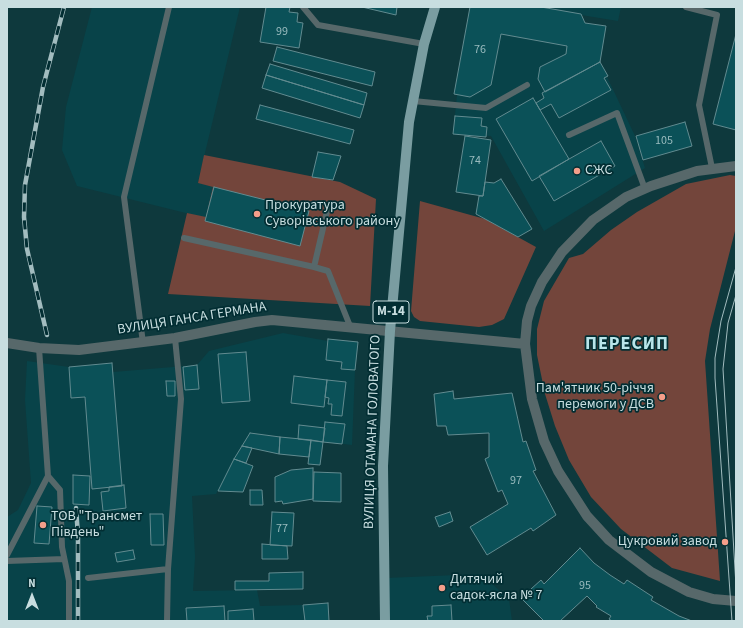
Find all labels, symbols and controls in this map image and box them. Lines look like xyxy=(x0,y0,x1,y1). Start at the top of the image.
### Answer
house number: 99 xyxy=(276,25,288,39)
house number: 76 xyxy=(474,43,486,57)
house number: 105 xyxy=(655,134,673,148)
house number: 74 xyxy=(469,154,481,168)
place label: СЖС xyxy=(585,163,612,179)
marker: СЖС xyxy=(572,166,582,176)
place label: Прокуратура Суворівського району xyxy=(265,198,400,230)
marker: Прокуратура Суворівського району xyxy=(252,209,262,219)
street label: ВУЛИЦЯ ГАНСА ГЕРМАНА xyxy=(116,299,268,339)
road number: М-14 xyxy=(373,301,409,323)
district label: ПЕРЕСИП xyxy=(585,334,669,356)
street label: ВУЛИЦЯ ОТАМАНА ГОЛОВАТОГО xyxy=(361,335,385,529)
place label: Пам'ятник 50-річчя перемоги у ДСВ xyxy=(536,381,654,414)
marker: Пам'ятник 50-річчя перемоги у ДСВ xyxy=(657,392,667,402)
house number: 97 xyxy=(510,474,522,488)
place label: ТОВ "Трансмет Південь" xyxy=(51,509,142,542)
marker: ТОВ "Трансмет Південь" xyxy=(38,520,48,530)
house number: 77 xyxy=(276,522,288,536)
place label: Цукровий завод xyxy=(618,534,717,550)
marker: Цукровий завод xyxy=(720,537,730,547)
place label: Дитячий садок-ясла № 7 xyxy=(450,572,542,604)
north arrow xyxy=(12,576,52,616)
text: N xyxy=(28,576,36,591)
house number: 95 xyxy=(579,579,591,593)
marker: Дитячий садок-ясла № 7 xyxy=(437,583,447,593)

